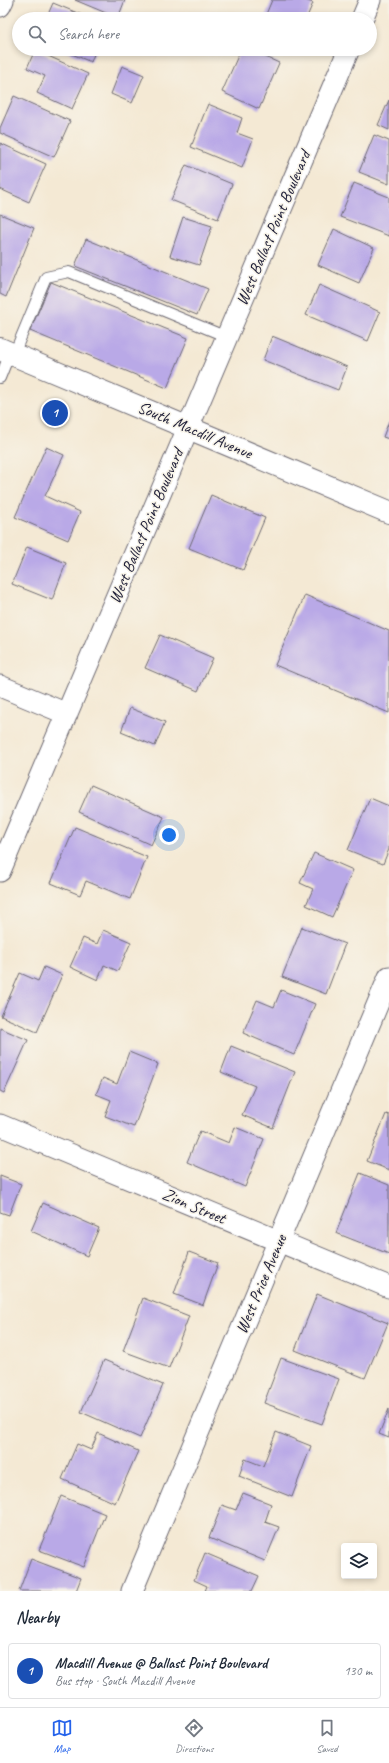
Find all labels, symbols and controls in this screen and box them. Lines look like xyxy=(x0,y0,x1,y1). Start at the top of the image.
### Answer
search box xyxy=(12,12,377,56)
icon: search xyxy=(26,23,48,45)
text: Search here xyxy=(58,25,119,44)
street label: West Ballast Point Boulevard xyxy=(231,145,316,309)
street label: South Macdill Avenue xyxy=(135,396,257,464)
pin: 1 xyxy=(42,398,68,428)
street label: West Ballast Point Boulevard xyxy=(104,443,189,607)
your location xyxy=(159,825,179,845)
street label: Zion Street xyxy=(159,1183,231,1230)
street label: West Price Avenue xyxy=(231,1230,292,1337)
map controls xyxy=(341,1543,377,1579)
button: layers xyxy=(341,1543,377,1579)
text: Nearby xyxy=(16,1607,59,1628)
text: Macdill Avenue @ Ballast Point Boulevard xyxy=(55,1654,267,1673)
text: 1 xyxy=(27,1663,33,1679)
text: 130 m xyxy=(344,1663,372,1679)
text: Bus stop · South Macdill Avenue xyxy=(55,1673,195,1689)
tab: Map xyxy=(51,1717,73,1755)
tab: Directions xyxy=(175,1717,214,1755)
tab: Saved xyxy=(316,1717,338,1755)

